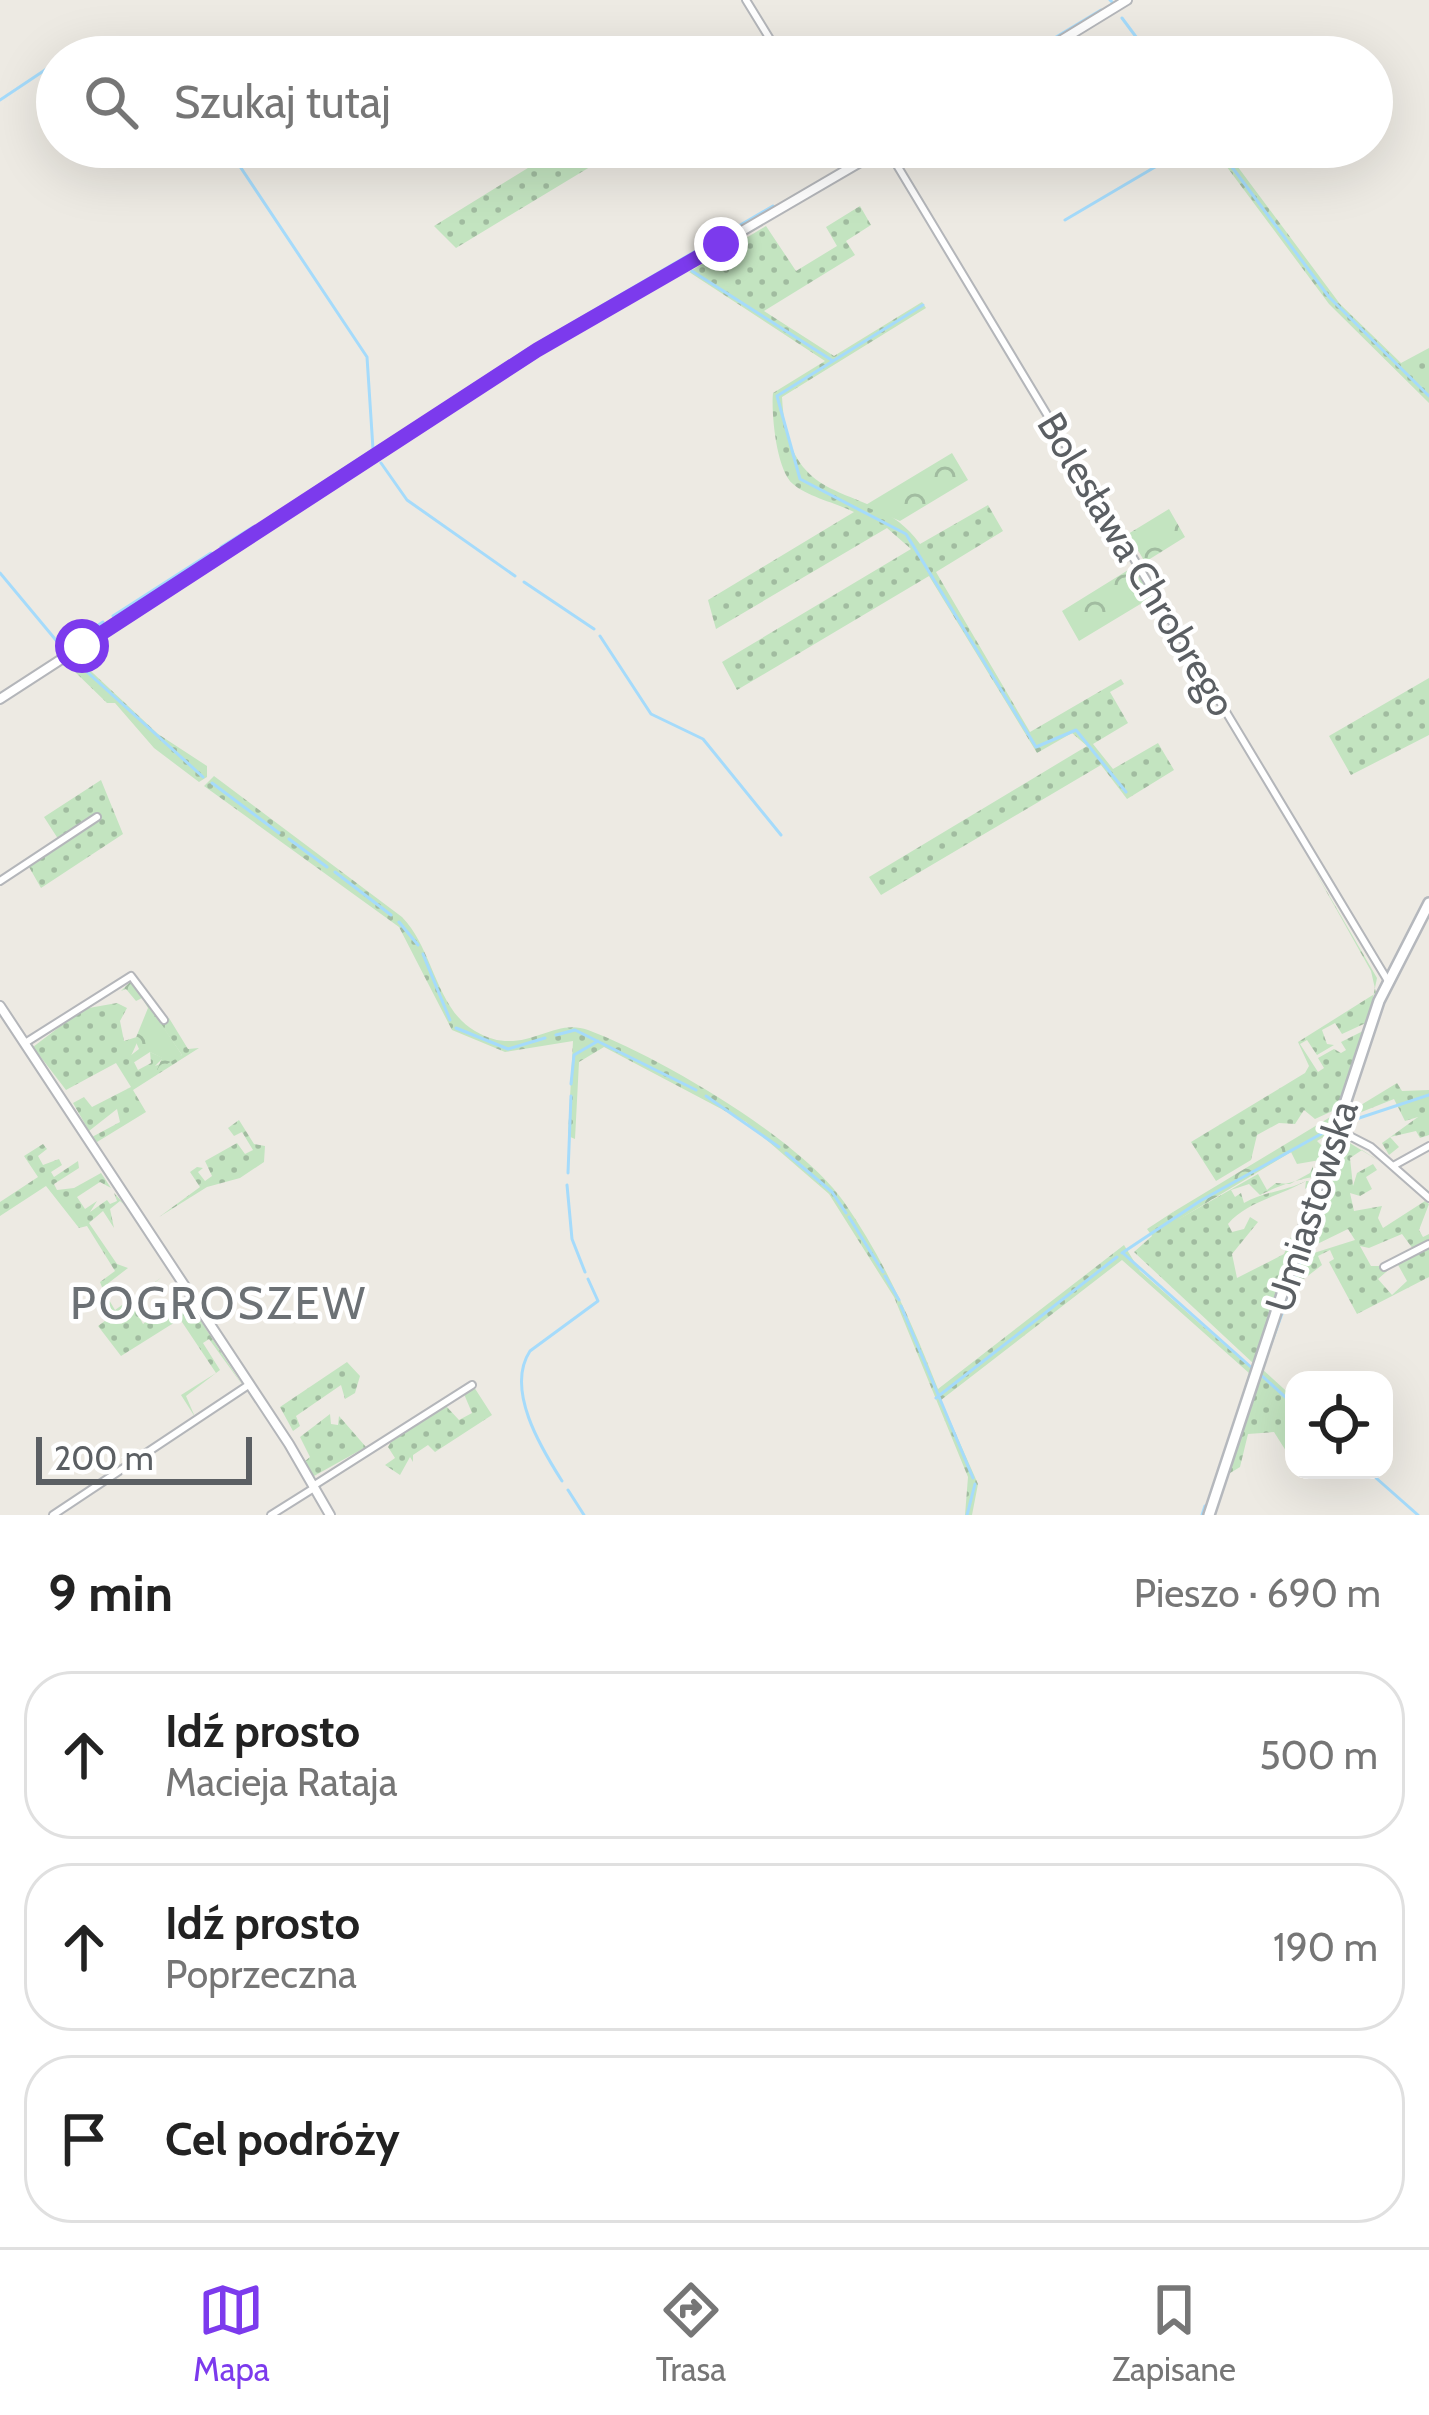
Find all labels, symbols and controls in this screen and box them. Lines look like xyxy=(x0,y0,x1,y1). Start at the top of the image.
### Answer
search box xyxy=(36,36,1393,168)
icon: search xyxy=(78,69,144,135)
text: Szukaj tutaj xyxy=(174,75,391,129)
route end xyxy=(694,217,748,271)
street label: Bolesława Chrobrego xyxy=(1027,404,1247,724)
route start xyxy=(55,619,109,673)
street label: Umiastowska xyxy=(1254,1094,1368,1318)
district label: POGROSZEW xyxy=(70,1276,368,1330)
map controls xyxy=(1285,1371,1393,1479)
button: locate xyxy=(1285,1371,1393,1479)
scale bar xyxy=(36,1431,252,1484)
text: 200 m xyxy=(54,1438,154,1478)
text: 9 min xyxy=(48,1562,173,1624)
text: Pieszo · 690 m xyxy=(1134,1569,1381,1617)
text: Idź prosto xyxy=(165,1704,360,1758)
icon: ahead xyxy=(51,1722,117,1788)
text: 500 m xyxy=(1259,1731,1378,1779)
text: Macieja Rataja xyxy=(165,1758,397,1806)
text: Idź prosto xyxy=(165,1896,360,1950)
icon: ahead xyxy=(51,1914,117,1980)
text: 190 m xyxy=(1273,1923,1378,1971)
text: Poprzeczna xyxy=(165,1950,357,1998)
icon: arrive xyxy=(51,2106,117,2172)
text: Cel podróży xyxy=(165,2112,400,2166)
tab: Mapa xyxy=(193,2277,270,2389)
tab: Trasa xyxy=(656,2277,726,2389)
tab: Zapisane xyxy=(1112,2277,1236,2389)

